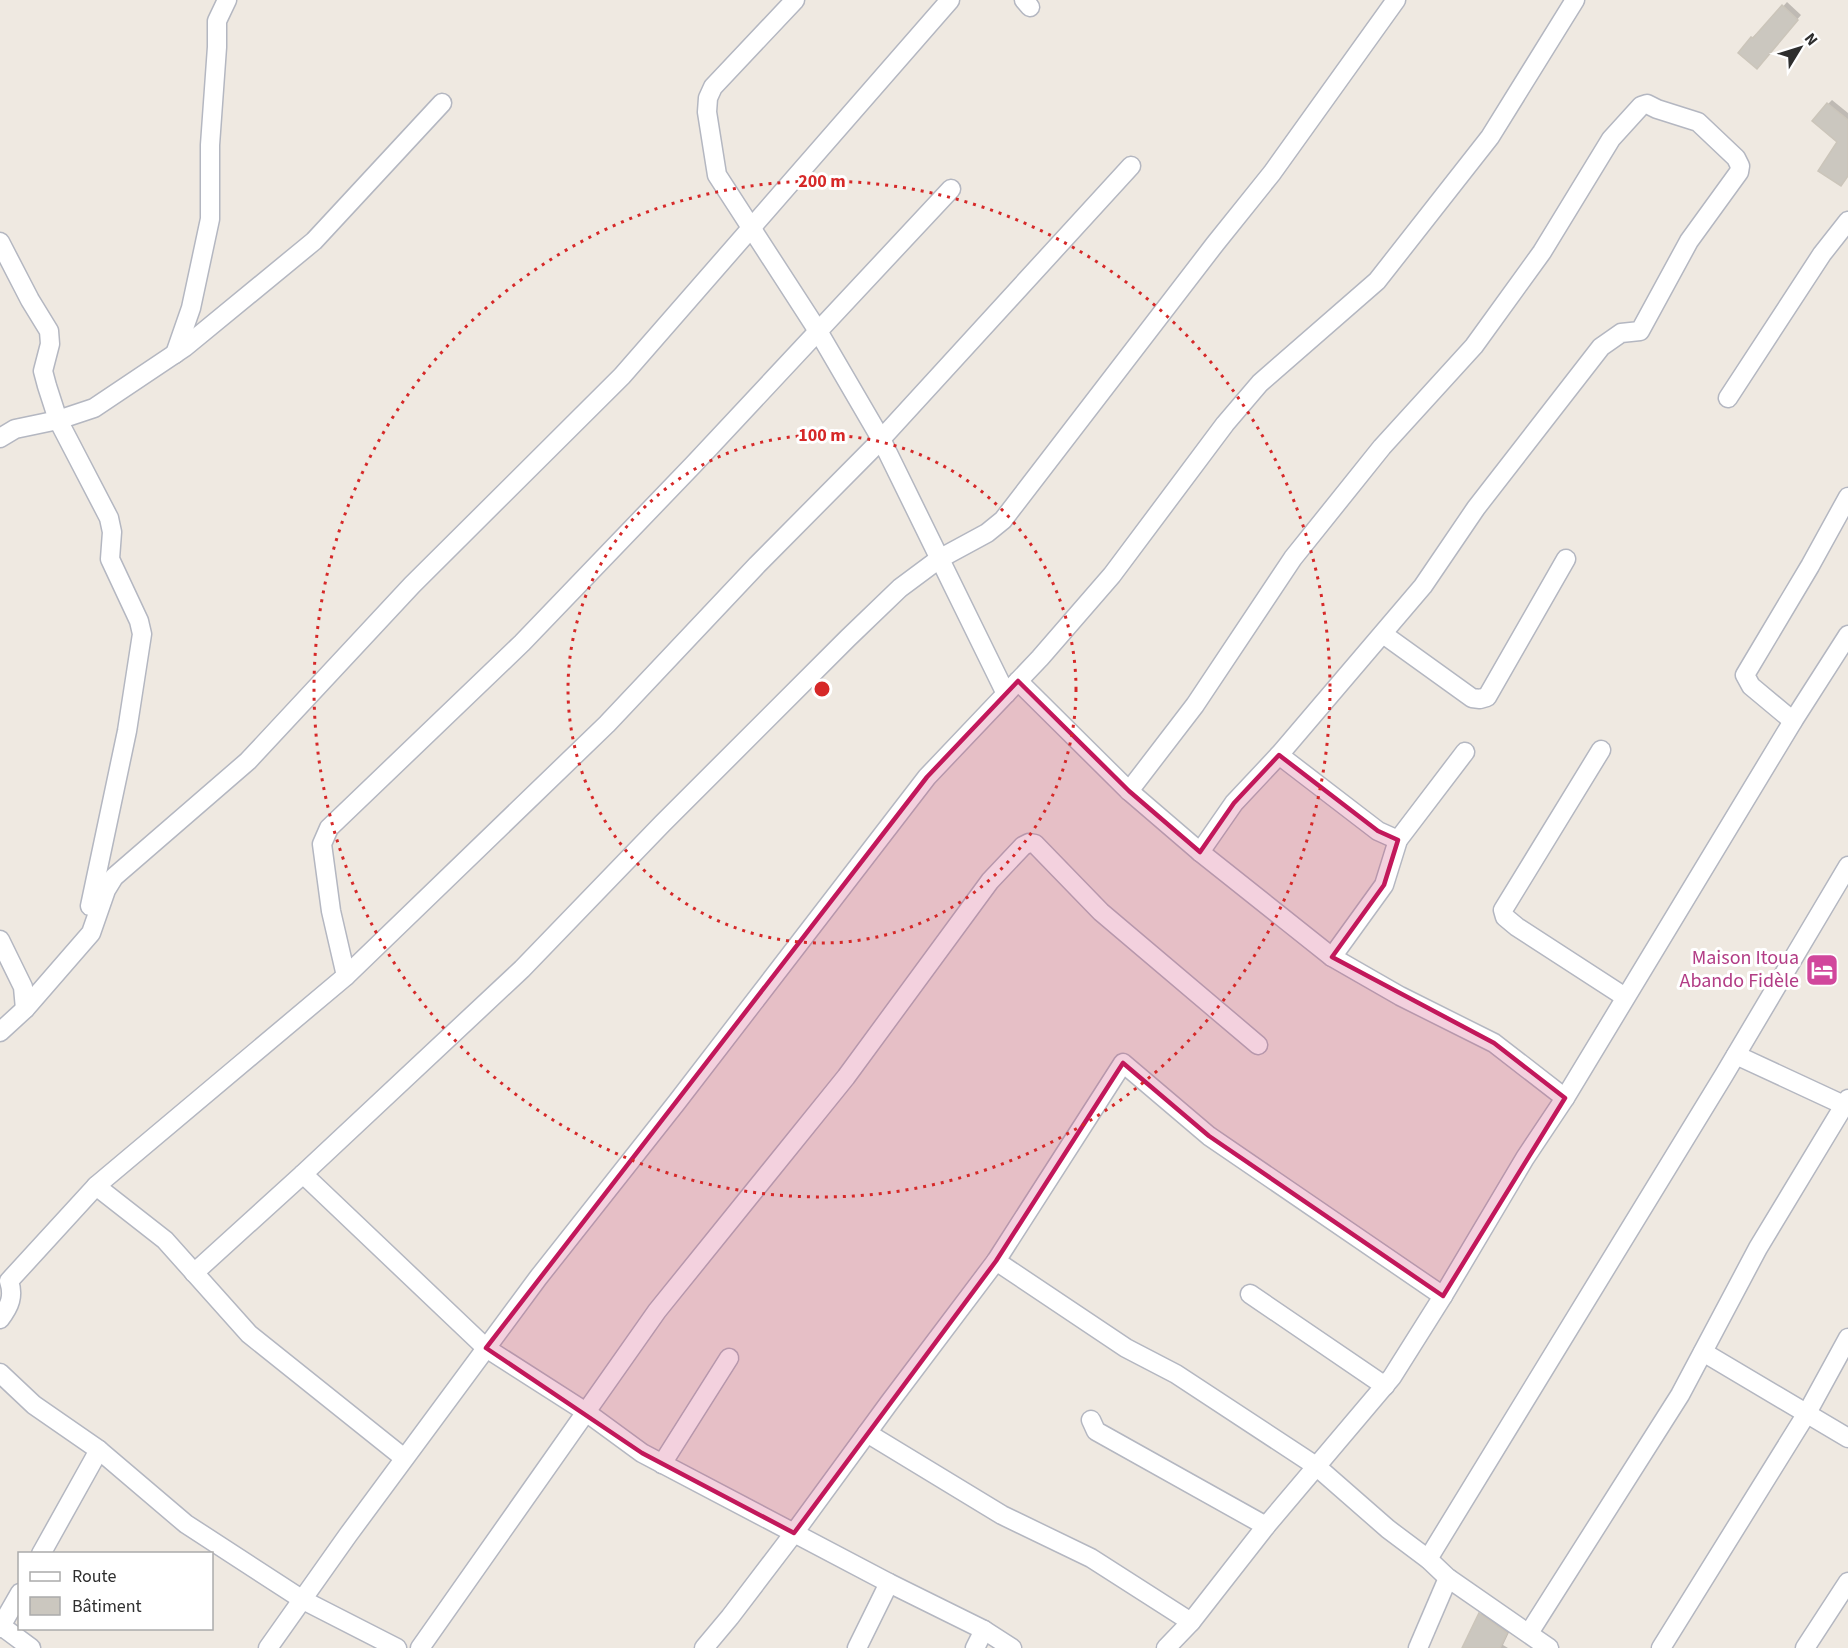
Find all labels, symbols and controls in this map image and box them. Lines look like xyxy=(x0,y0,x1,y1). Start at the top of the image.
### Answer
north arrow xyxy=(1770,18,1830,78)
text: N xyxy=(1799,28,1823,50)
text: 200 m xyxy=(798,169,846,194)
text: 100 m xyxy=(798,423,846,448)
centre of rings xyxy=(812,679,832,699)
place label: Maison Itoua Abando Fidèle xyxy=(1680,944,1799,995)
hotel icon: Maison Itoua Abando Fidèle xyxy=(1804,952,1840,988)
legend xyxy=(18,1552,213,1630)
text: Route xyxy=(72,1564,116,1589)
text: Bâtiment xyxy=(72,1594,142,1619)

